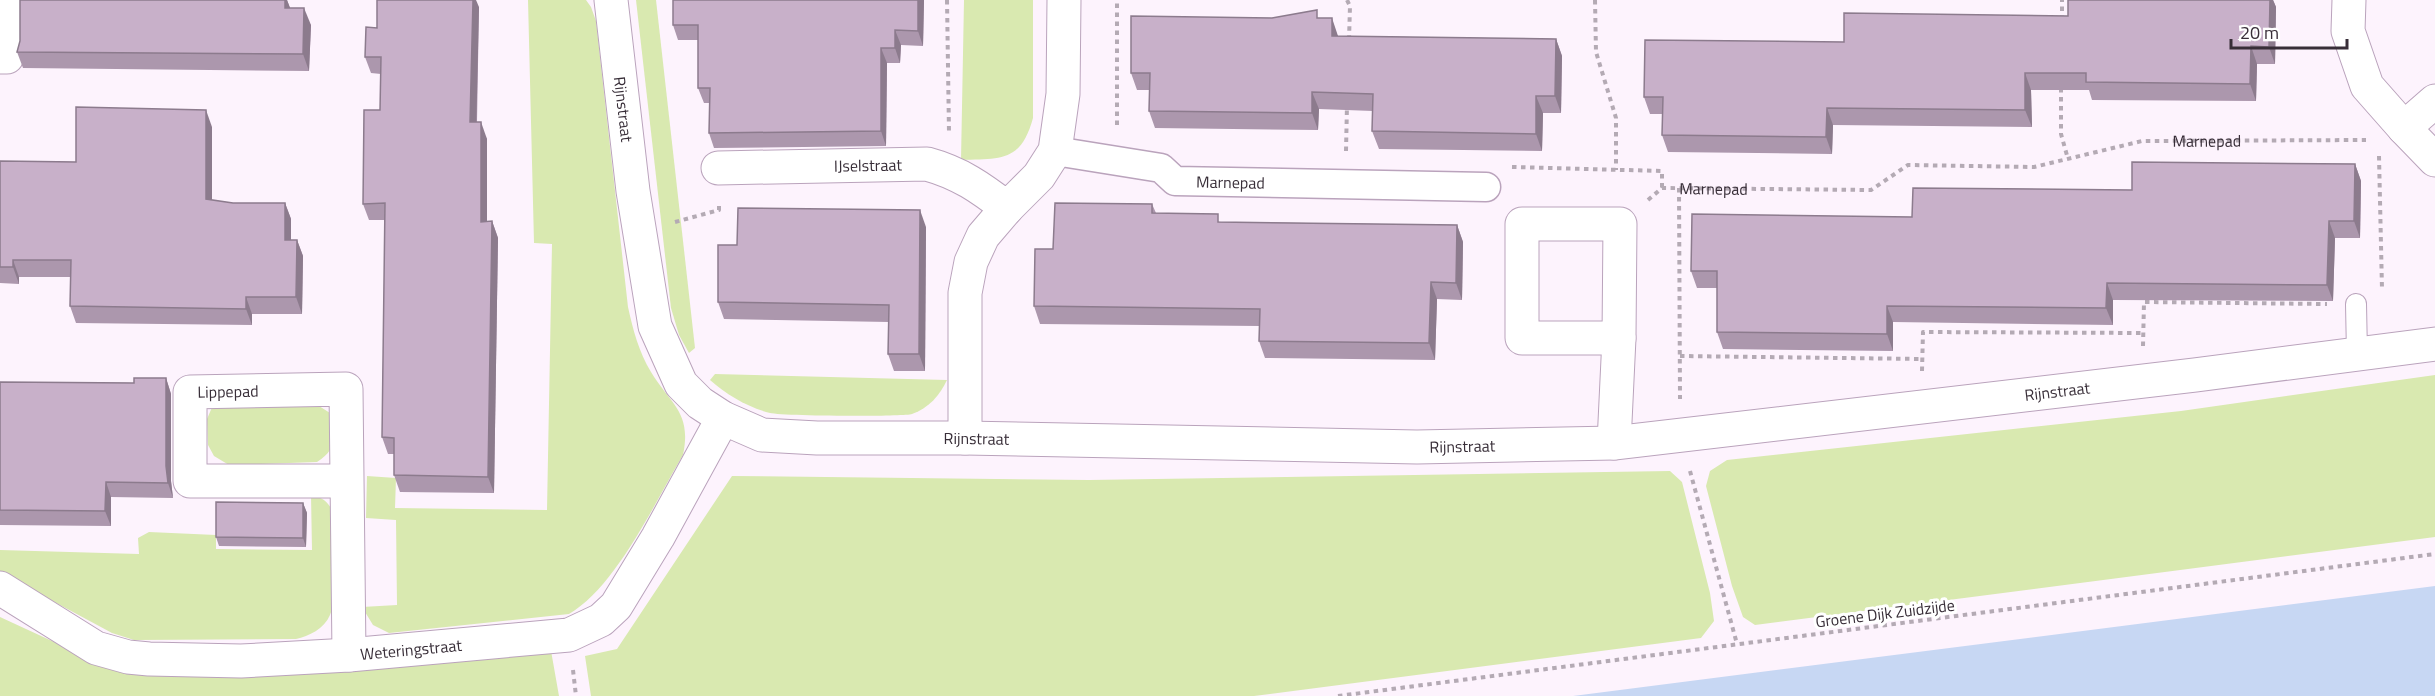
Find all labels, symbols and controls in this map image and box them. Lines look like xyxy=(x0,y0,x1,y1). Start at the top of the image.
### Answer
scale bar xyxy=(2231,12,2346,50)
text: 20 m xyxy=(2240,19,2279,46)
street label: Rijnstraat xyxy=(608,75,639,144)
street label: Marnepad xyxy=(2172,129,2241,153)
street label: IJselstraat xyxy=(834,152,903,178)
street label: Marnepad xyxy=(1196,169,1265,195)
street label: Marnepad xyxy=(1679,176,1748,201)
street label: Rijnstraat xyxy=(2023,375,2092,407)
street label: Lippepad xyxy=(197,379,259,404)
street label: Rijnstraat xyxy=(944,426,1010,451)
street label: Rijnstraat xyxy=(1429,433,1496,459)
street label: Groene Dijk Zuidzijde xyxy=(1814,593,1956,633)
street label: Weteringstraat xyxy=(359,633,463,666)

